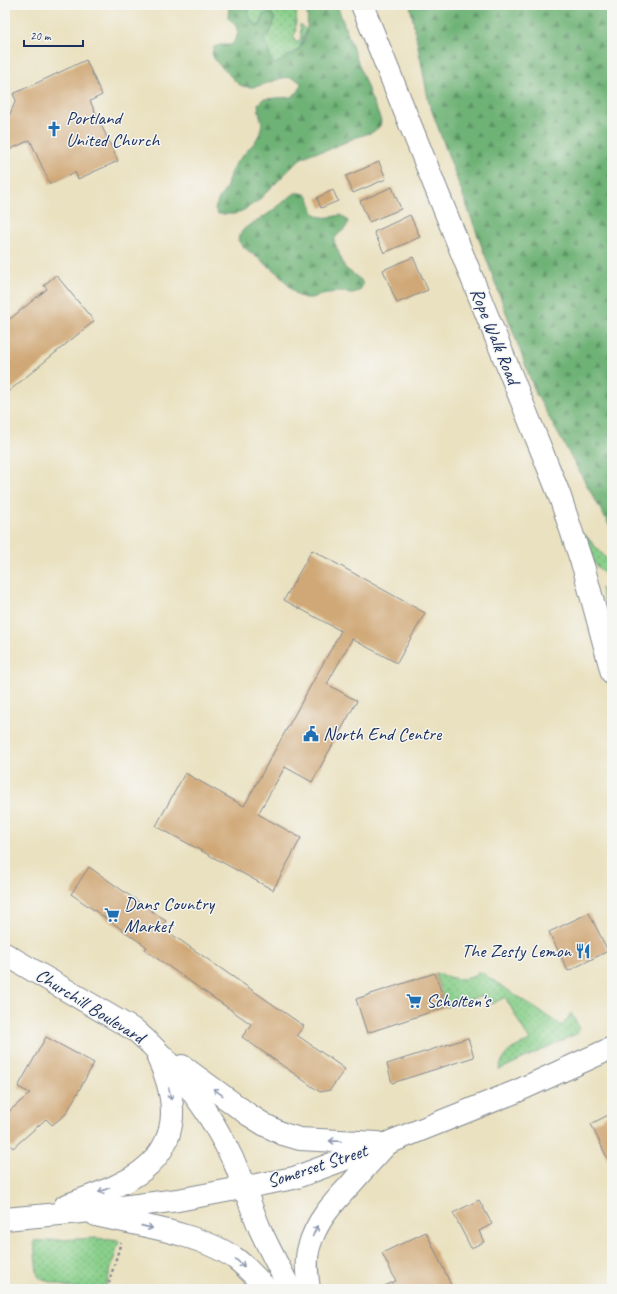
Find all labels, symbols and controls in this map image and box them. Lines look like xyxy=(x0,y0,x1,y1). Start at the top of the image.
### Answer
scale bar xyxy=(24,22,83,48)
text: 20 m xyxy=(30,28,52,44)
place label: Portland United Church xyxy=(66,106,161,152)
church icon: Portland United Church xyxy=(45,120,63,138)
street label: Rope Walk Road xyxy=(465,284,527,391)
place label: North End Centre xyxy=(323,722,443,746)
public building icon: North End Centre xyxy=(302,725,320,743)
place label: Dans Country Market xyxy=(124,892,215,938)
supermarket icon: Dans Country Market xyxy=(103,906,121,924)
place label: The Zesty Lemon xyxy=(461,939,572,963)
restaurant icon: The Zesty Lemon xyxy=(574,942,592,960)
street label: Churchill Boulevard xyxy=(31,963,152,1051)
place label: Scholten's xyxy=(426,989,492,1013)
supermarket icon: Scholten's xyxy=(405,992,423,1010)
one-way arrow xyxy=(166,1087,174,1100)
one-way arrow xyxy=(213,1088,224,1097)
one-way arrow xyxy=(329,1137,342,1145)
street label: Somerset Street xyxy=(264,1138,372,1193)
one-way arrow xyxy=(98,1187,110,1194)
one-way arrow xyxy=(140,1223,153,1231)
one-way arrow xyxy=(312,1225,319,1237)
one-way arrow xyxy=(235,1258,246,1267)

